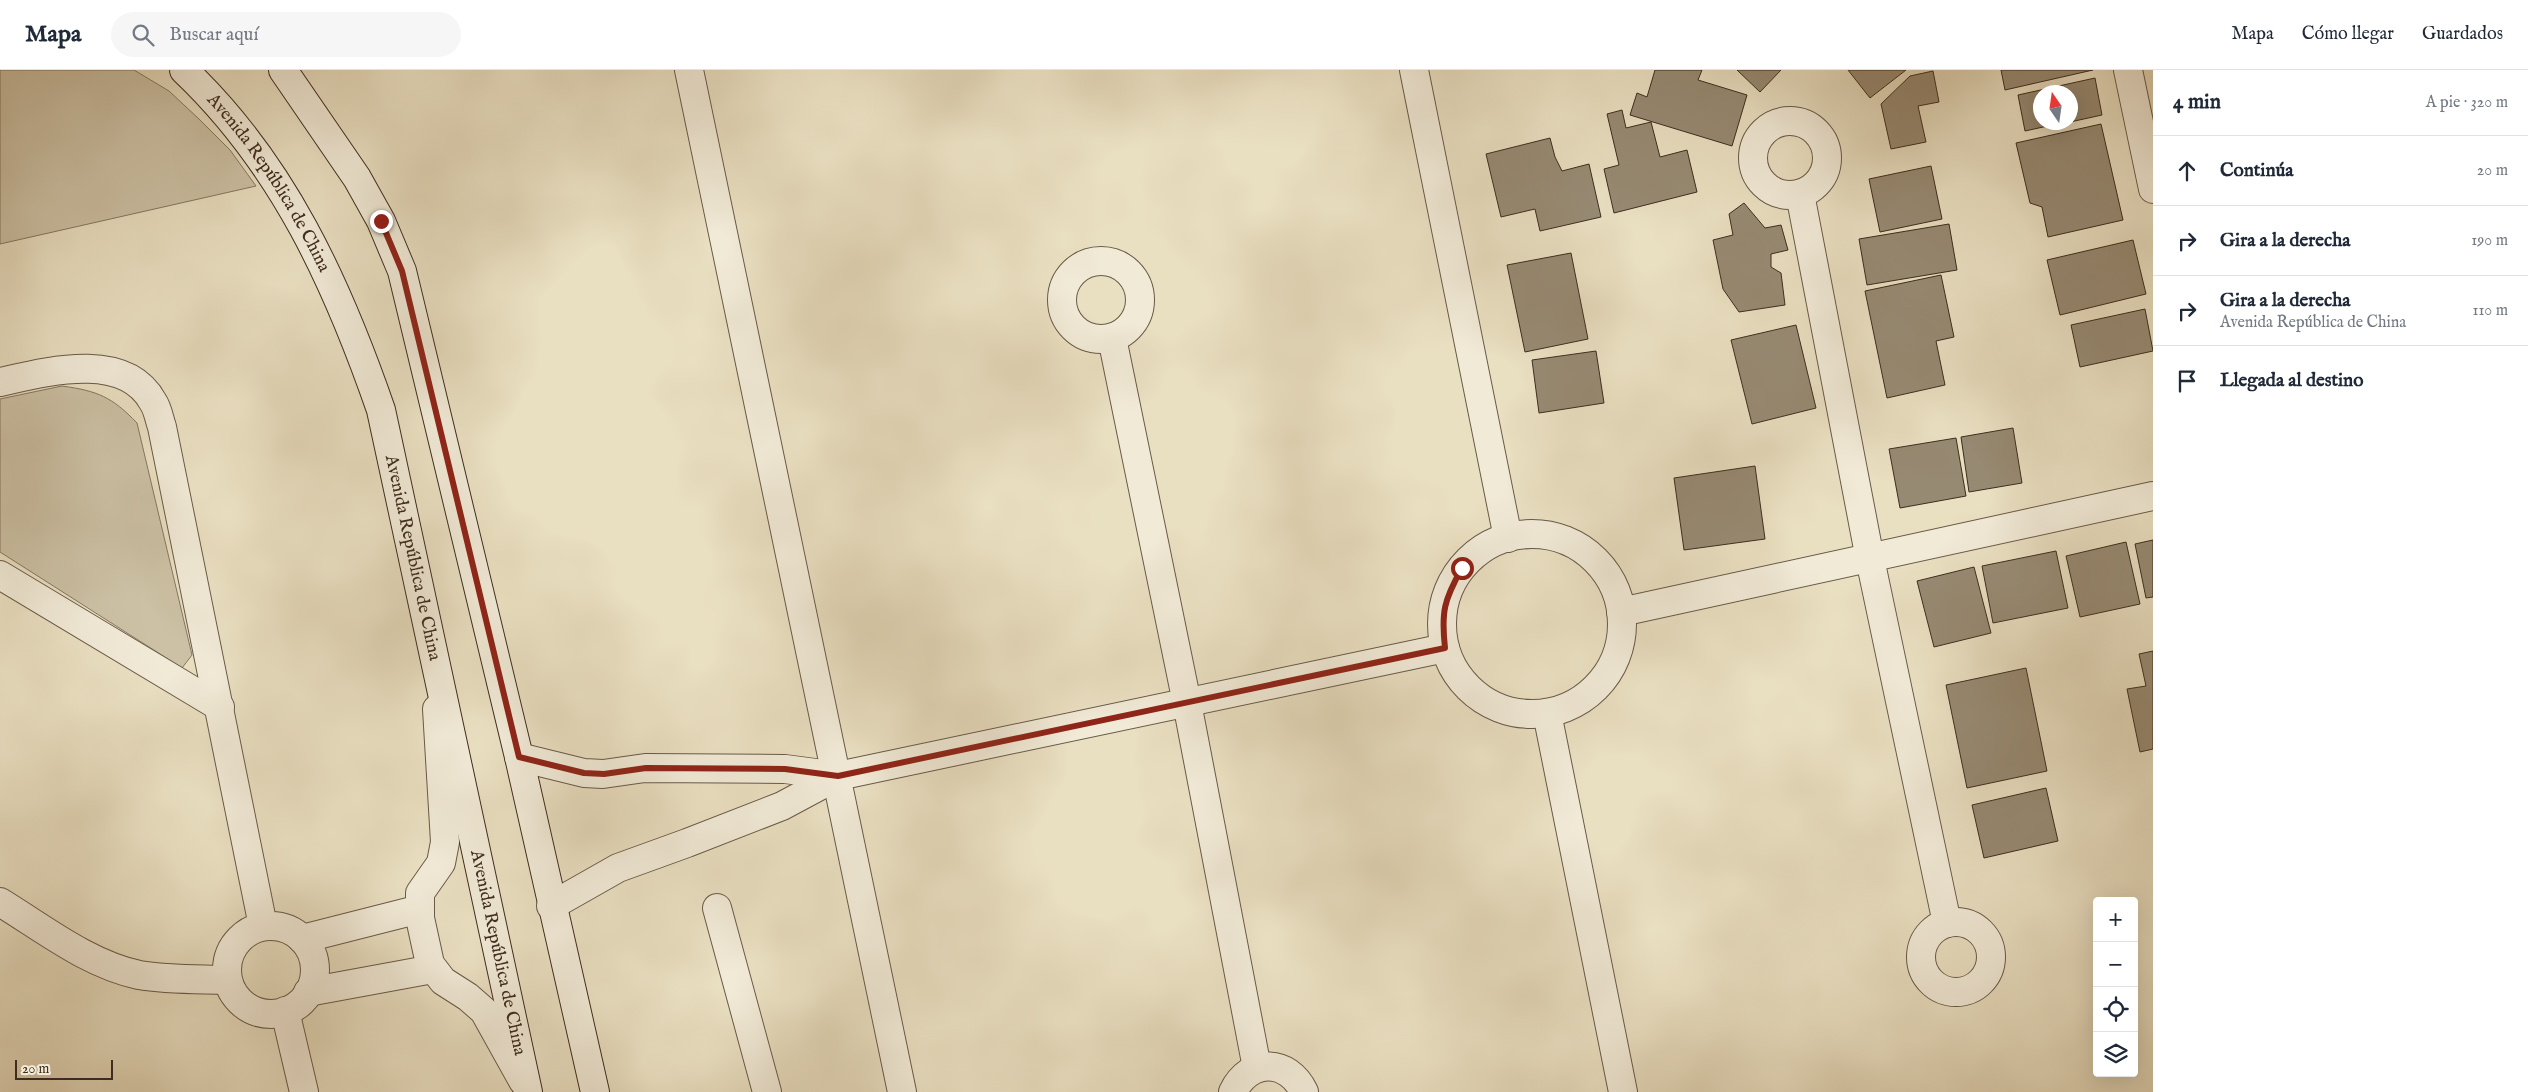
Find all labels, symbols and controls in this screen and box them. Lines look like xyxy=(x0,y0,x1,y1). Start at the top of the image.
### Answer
search box xyxy=(111,12,461,57)
text: Mapa xyxy=(25,19,81,50)
icon: search xyxy=(129,21,157,49)
text: Buscar aquí xyxy=(169,23,258,47)
text: Mapa xyxy=(2231,23,2274,46)
text: Cómo llegar xyxy=(2302,23,2394,46)
text: Guardados xyxy=(2422,23,2503,46)
north arrow xyxy=(2033,85,2078,130)
street label: Avenida República de China xyxy=(201,88,336,276)
text: 4 min xyxy=(2173,89,2221,116)
text: A pie · 320 m xyxy=(2426,93,2508,113)
icon: ahead xyxy=(2173,157,2201,185)
text: Continúa xyxy=(2220,159,2294,183)
text: 20 m xyxy=(2477,161,2508,181)
route end xyxy=(370,210,393,233)
icon: right xyxy=(2173,227,2201,255)
text: Gira a la derecha xyxy=(2220,229,2350,253)
text: 190 m xyxy=(2471,231,2508,251)
text: Gira a la derecha xyxy=(2220,289,2350,313)
icon: right xyxy=(2173,297,2201,325)
text: 110 m xyxy=(2472,301,2508,321)
text: Avenida República de China xyxy=(2220,313,2406,333)
icon: arrive xyxy=(2173,367,2201,395)
text: Llegada al destino xyxy=(2220,369,2363,393)
street label: Avenida República de China xyxy=(379,452,446,663)
route start xyxy=(1451,557,1474,580)
street label: Avenida República de China xyxy=(464,847,531,1058)
map controls xyxy=(2093,897,2138,1077)
button: + xyxy=(2093,897,2138,942)
button: − xyxy=(2093,942,2138,987)
button: locate xyxy=(2093,987,2138,1032)
button: layers xyxy=(2093,1032,2138,1077)
scale bar xyxy=(15,1057,112,1080)
text: 20 m xyxy=(22,1060,49,1078)

